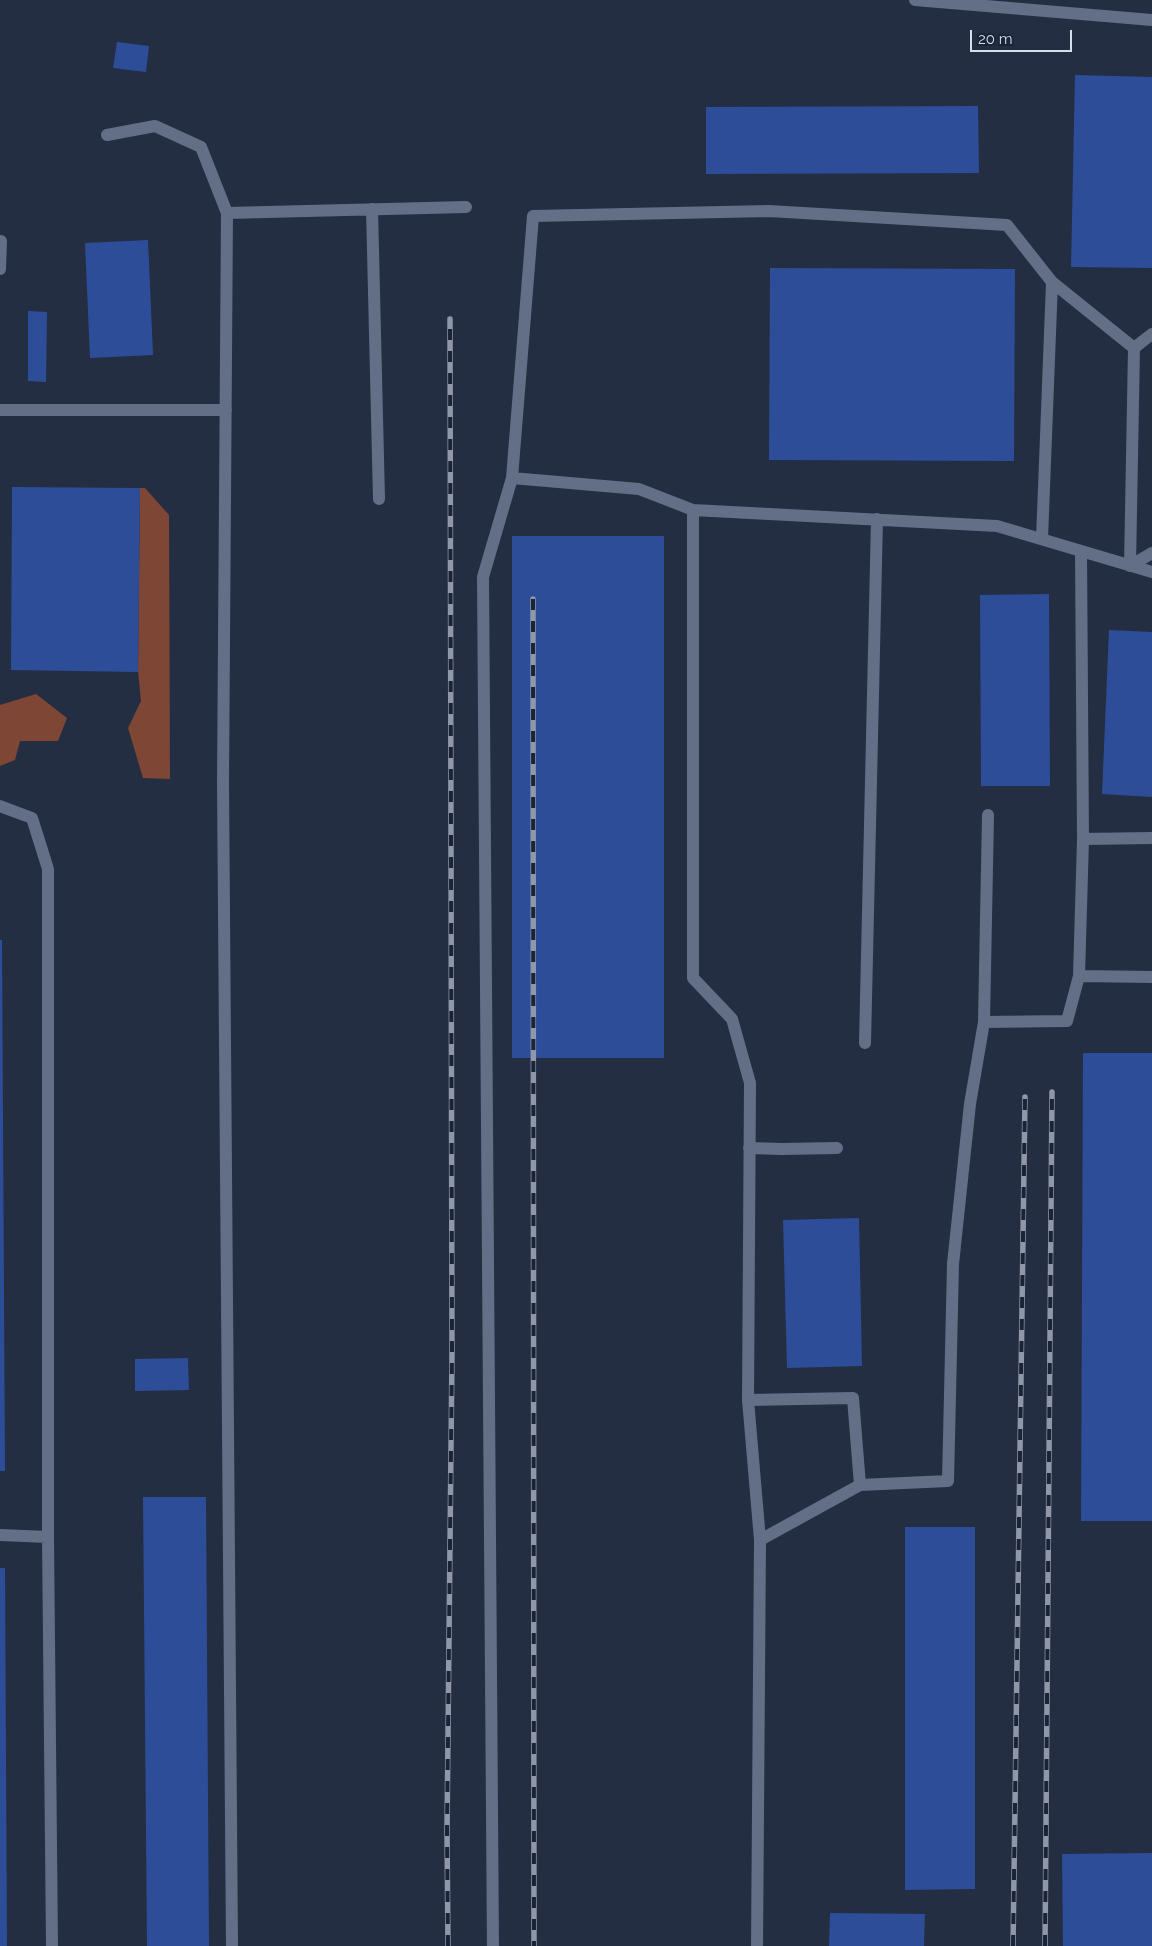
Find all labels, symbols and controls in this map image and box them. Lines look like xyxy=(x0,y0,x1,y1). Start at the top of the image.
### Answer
scale bar xyxy=(972,20,1074,52)
text: 20 m xyxy=(978,30,1013,48)

